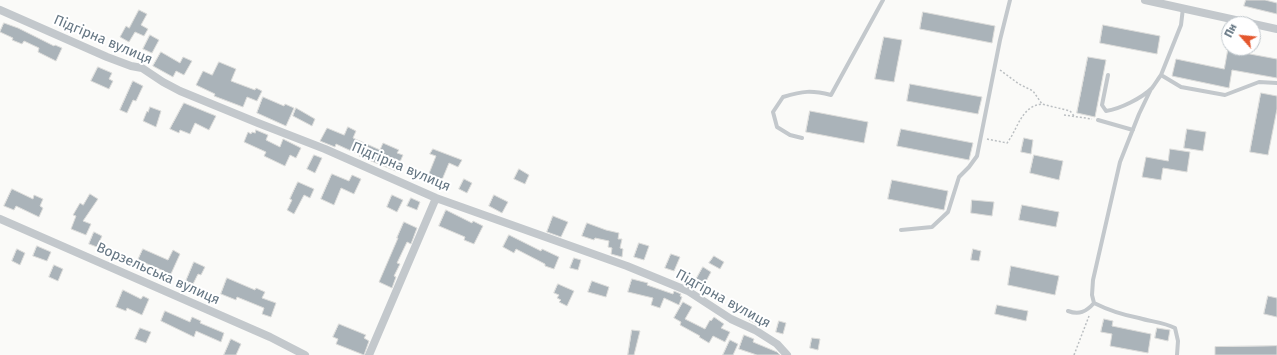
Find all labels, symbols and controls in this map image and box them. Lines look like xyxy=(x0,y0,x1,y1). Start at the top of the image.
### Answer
street label: Підгірна вулиця xyxy=(51,12,155,68)
north arrow xyxy=(1221,16,1261,56)
text: Пн xyxy=(1222,22,1240,40)
street label: Підгірна вулиця xyxy=(349,139,453,195)
street label: Ворзельська вулиця xyxy=(94,239,222,309)
street label: Підгірна вулиця xyxy=(673,266,773,332)

